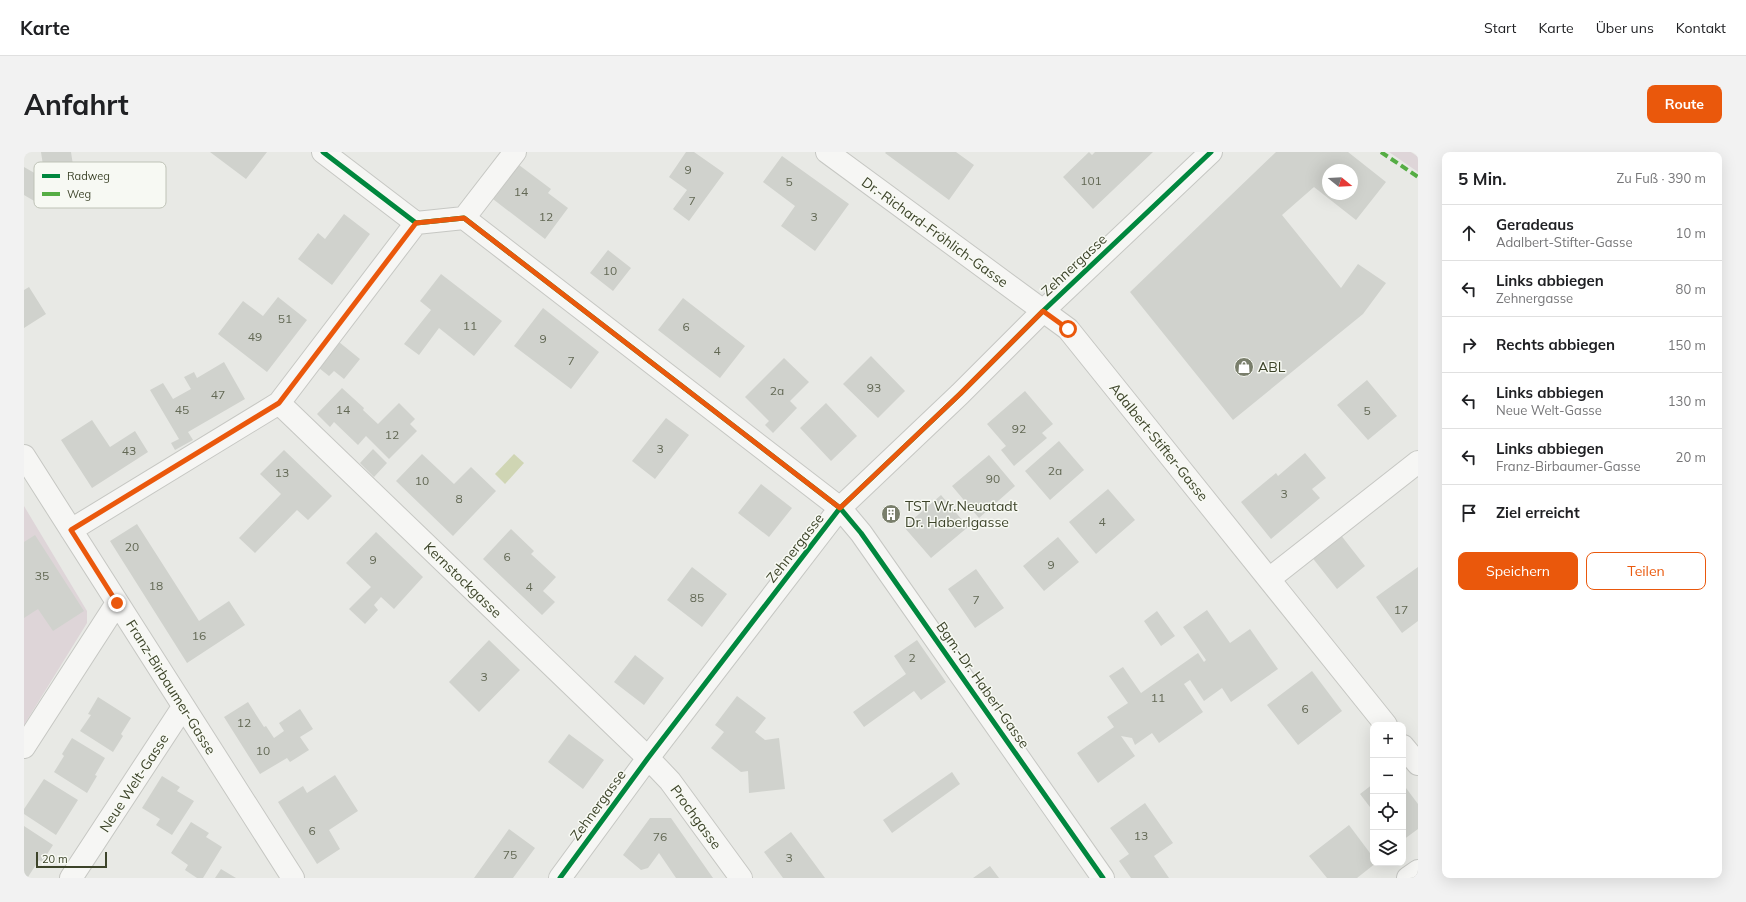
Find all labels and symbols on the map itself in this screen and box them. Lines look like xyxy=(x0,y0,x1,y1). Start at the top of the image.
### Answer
legend xyxy=(34,162,166,208)
house number: 9 xyxy=(684,162,692,177)
north arrow xyxy=(1322,164,1358,200)
text: Radweg xyxy=(67,169,110,183)
street label: Dr.-Richard-Fröhlich-Gasse xyxy=(858,173,1012,291)
house number: 101 xyxy=(1080,173,1102,188)
house number: 5 xyxy=(785,174,793,189)
house number: 14 xyxy=(514,184,528,199)
text: Weg xyxy=(67,187,91,201)
house number: 7 xyxy=(688,193,696,208)
house number: 12 xyxy=(539,209,553,224)
house number: 3 xyxy=(810,209,818,224)
street label: Zehnergasse xyxy=(1037,230,1111,300)
house number: 10 xyxy=(603,263,617,278)
house number: 51 xyxy=(278,311,292,326)
house number: 11 xyxy=(463,318,477,333)
house number: 6 xyxy=(682,319,690,334)
route start xyxy=(1059,320,1077,338)
house number: 49 xyxy=(248,329,262,344)
house number: 9 xyxy=(539,331,547,346)
house number: 4 xyxy=(713,343,721,358)
house number: 7 xyxy=(567,353,575,368)
shop icon: ABL xyxy=(1233,356,1255,378)
place label: ABL xyxy=(1258,358,1286,376)
street label: Adalbert-Stifter-Gasse xyxy=(1106,379,1212,505)
house number: 93 xyxy=(867,380,881,395)
house number: 2a xyxy=(770,383,784,398)
house number: 47 xyxy=(211,387,225,402)
house number: 45 xyxy=(175,402,189,417)
house number: 14 xyxy=(336,402,350,417)
house number: 5 xyxy=(1363,403,1371,418)
house number: 92 xyxy=(1012,421,1026,436)
house number: 12 xyxy=(385,427,399,442)
house number: 3 xyxy=(656,441,664,456)
house number: 43 xyxy=(122,443,136,458)
house number: 2a xyxy=(1048,463,1062,478)
house number: 13 xyxy=(275,465,289,480)
house number: 90 xyxy=(986,471,1000,486)
house number: 10 xyxy=(415,473,429,488)
house number: 3 xyxy=(1280,486,1288,501)
house number: 8 xyxy=(455,491,463,506)
place label: TST Wr.Neuatadt Dr. Haberlgasse xyxy=(905,497,1018,531)
building icon: TST Wr.Neuatadt Dr. Haberlgasse xyxy=(880,503,902,525)
street label: Zehnergasse xyxy=(762,510,828,586)
house number: 4 xyxy=(1098,514,1106,529)
street label: Kernstockgasse xyxy=(420,538,506,622)
house number: 20 xyxy=(125,539,139,554)
house number: 6 xyxy=(503,549,511,564)
house number: 9 xyxy=(369,552,377,567)
house number: 9 xyxy=(1047,557,1055,572)
house number: 35 xyxy=(35,568,49,583)
house number: 18 xyxy=(149,578,163,593)
house number: 4 xyxy=(525,579,533,594)
house number: 85 xyxy=(690,590,704,605)
house number: 7 xyxy=(972,592,980,607)
route end xyxy=(108,594,126,612)
house number: 17 xyxy=(1394,602,1408,617)
street label: Franz-Birbaumer-Gasse xyxy=(122,616,220,758)
street label: Bgm.-Dr. Haberl-Gasse xyxy=(932,618,1034,752)
house number: 16 xyxy=(192,628,206,643)
house number: 2 xyxy=(908,650,916,665)
house number: 3 xyxy=(480,669,488,684)
house number: 11 xyxy=(1151,690,1165,705)
house number: 6 xyxy=(1301,701,1309,716)
house number: 12 xyxy=(237,715,251,730)
street label: Neue Welt-Gasse xyxy=(95,730,173,836)
house number: 10 xyxy=(256,743,270,758)
street label: Zehnergasse xyxy=(566,766,630,844)
street label: Prochgasse xyxy=(667,781,725,853)
house number: 6 xyxy=(308,823,316,838)
house number: 13 xyxy=(1134,828,1148,843)
house number: 76 xyxy=(653,829,667,844)
house number: 75 xyxy=(503,847,517,862)
scale bar xyxy=(36,850,107,869)
house number: 3 xyxy=(785,850,793,865)

